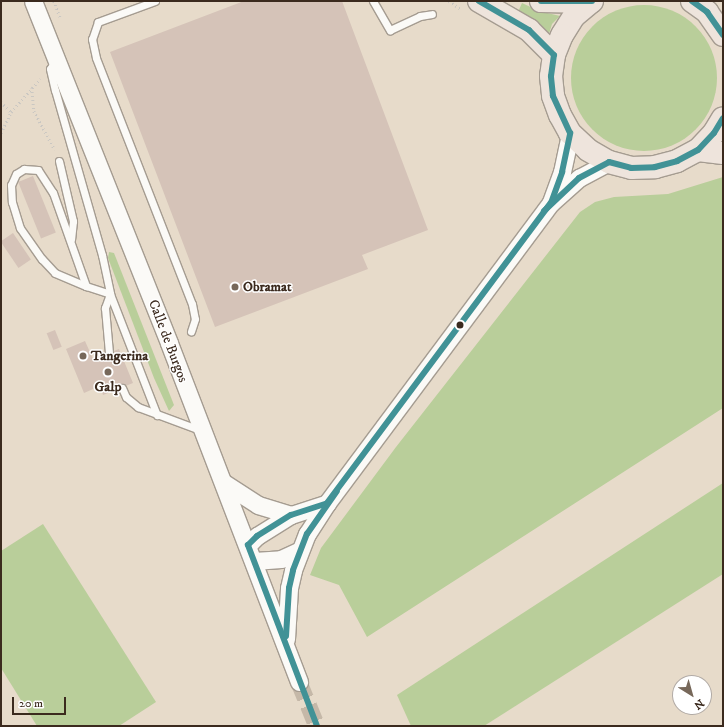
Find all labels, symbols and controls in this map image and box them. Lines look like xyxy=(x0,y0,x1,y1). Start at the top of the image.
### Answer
place label: Obramat xyxy=(243,279,292,295)
marker: Obramat xyxy=(230,282,240,292)
street label: Calle de Burgos xyxy=(145,297,191,385)
unlabelled marker xyxy=(455,320,465,330)
place label: Tangerina xyxy=(91,348,148,364)
marker: Tangerina xyxy=(78,351,88,361)
marker: Galp xyxy=(103,367,113,377)
place label: Galp xyxy=(95,379,121,395)
north arrow xyxy=(672,675,712,715)
scale bar xyxy=(14,689,68,715)
text: N xyxy=(691,695,706,712)
text: 20 m xyxy=(19,696,43,711)

